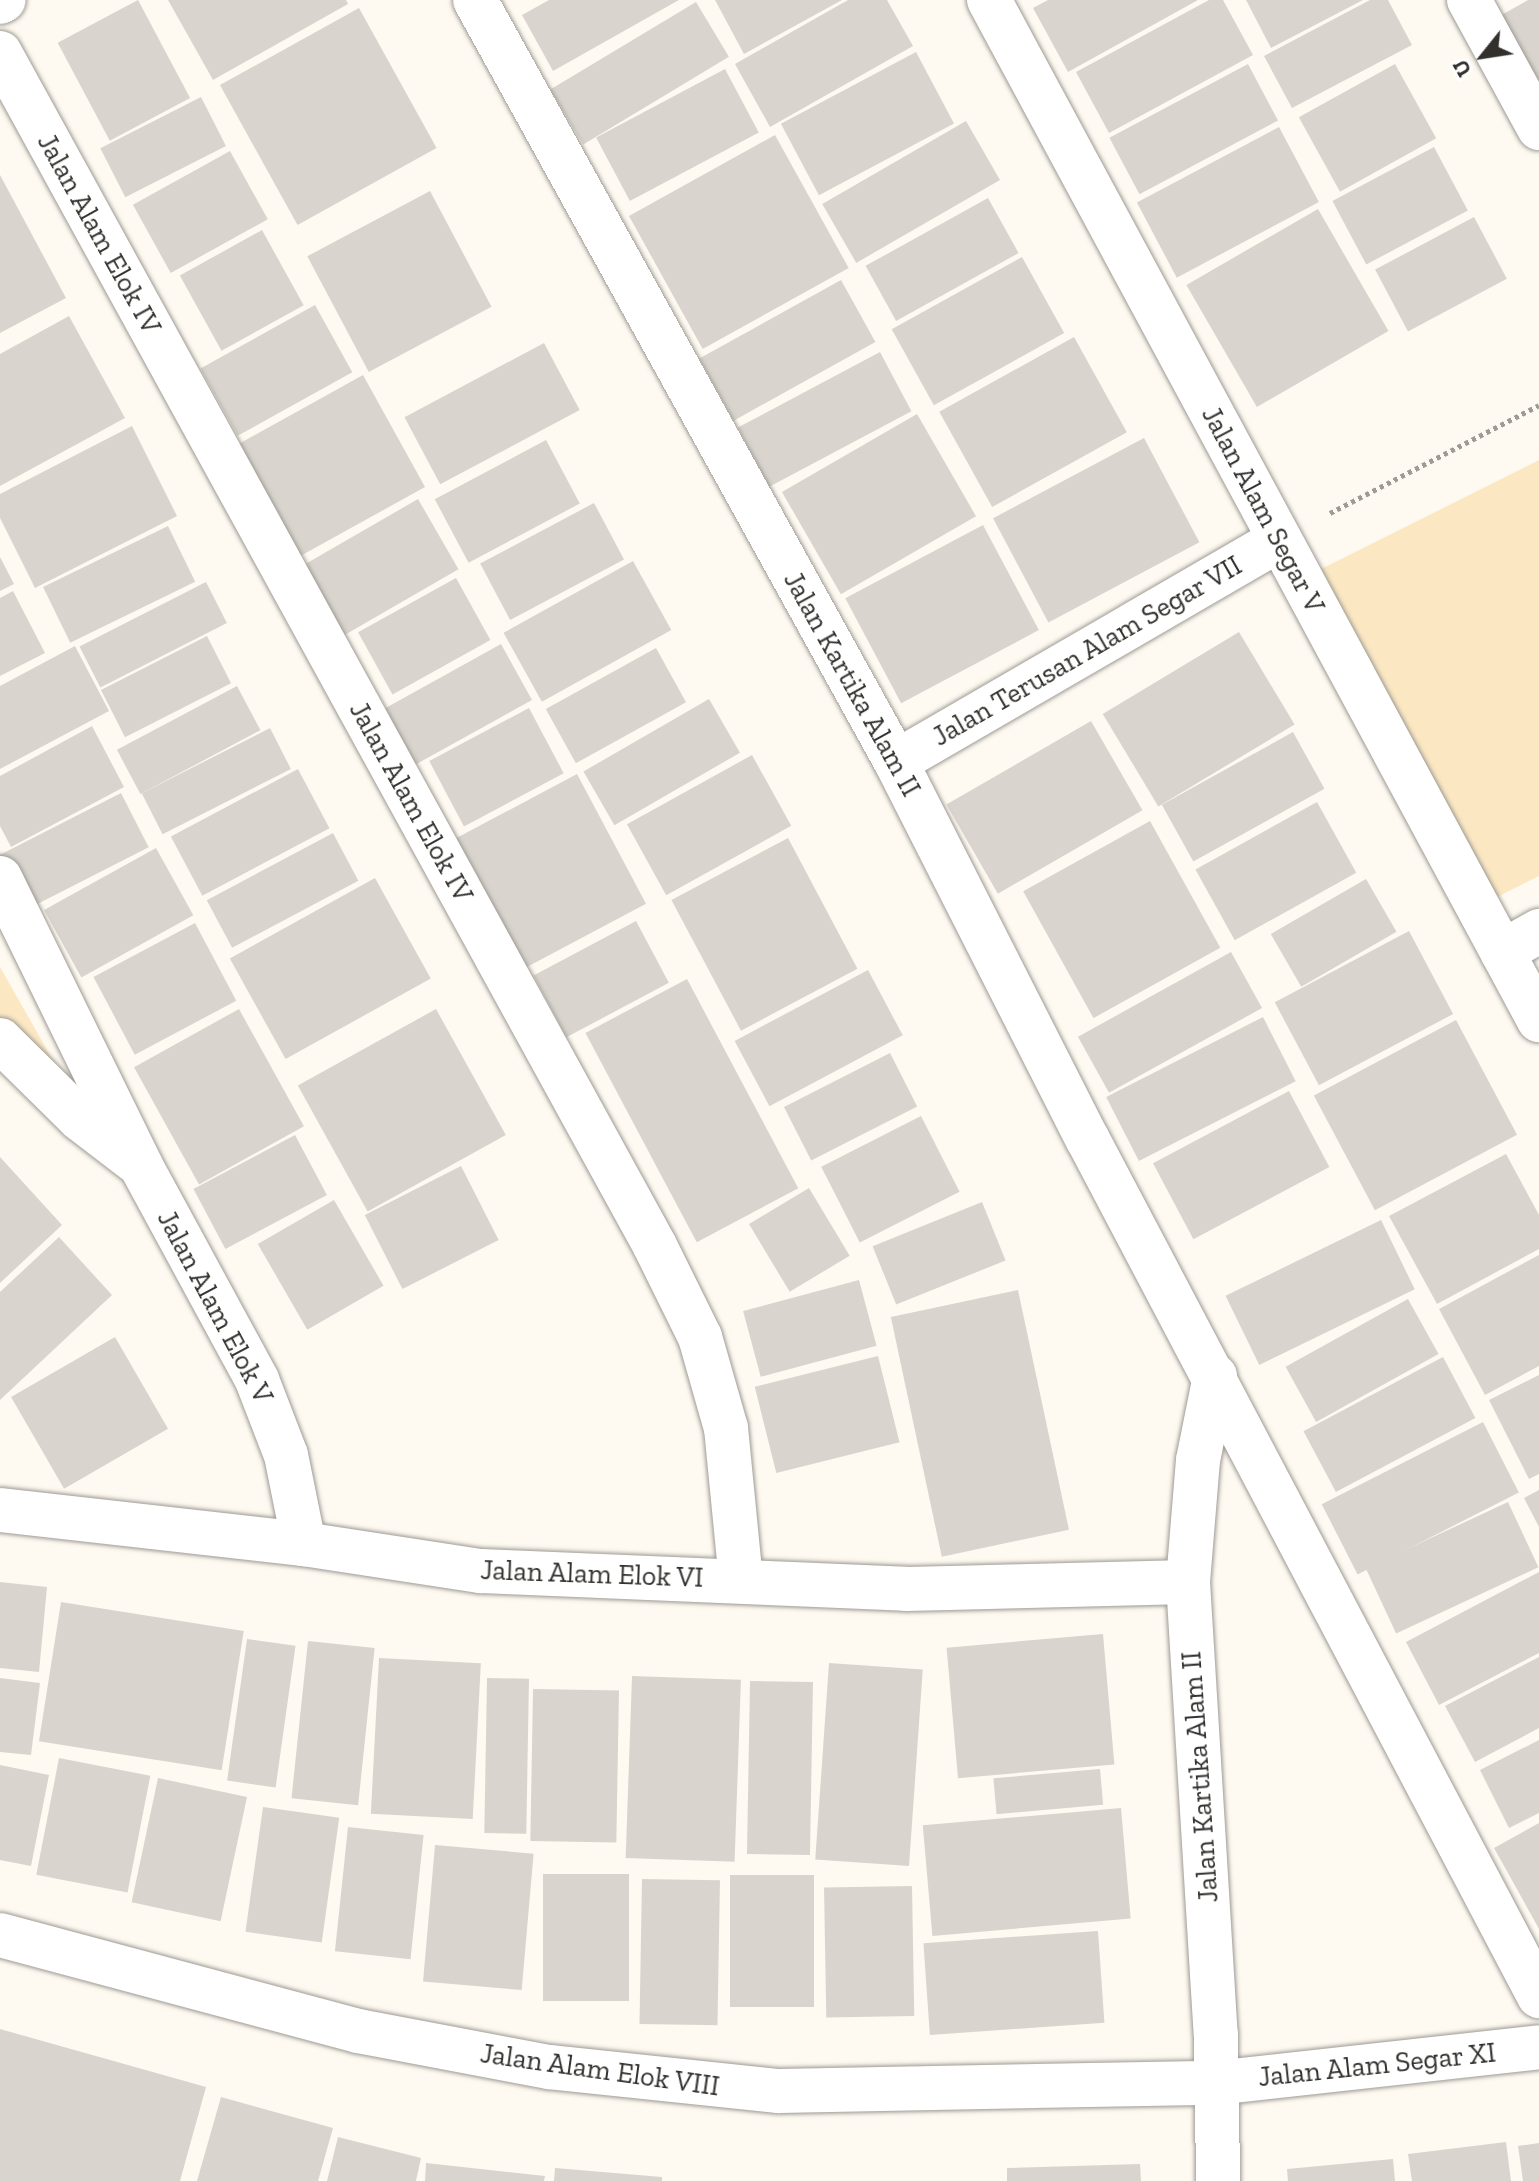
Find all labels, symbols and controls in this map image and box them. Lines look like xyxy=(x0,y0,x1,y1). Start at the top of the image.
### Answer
north arrow xyxy=(1443,16,1523,96)
text: U xyxy=(1446,55,1477,82)
street label: Jalan Alam Elok IV xyxy=(30,128,168,340)
street label: Jalan Alam Segar V xyxy=(1194,400,1332,620)
street label: Jalan Terusan Alam Segar VII xyxy=(925,548,1249,754)
street label: Jalan Kartika Alam II xyxy=(776,565,928,803)
street label: Jalan Alam Elok IV xyxy=(342,696,480,908)
street label: Jalan Alam Elok V xyxy=(149,1204,281,1410)
street label: Jalan Alam Elok VI xyxy=(479,1553,705,1595)
street label: Jalan Kartika Alam II xyxy=(1174,1650,1226,1904)
street label: Jalan Alam Elok VIII xyxy=(477,2036,723,2104)
street label: Jalan Alam Segar XI xyxy=(1256,2036,1498,2094)

